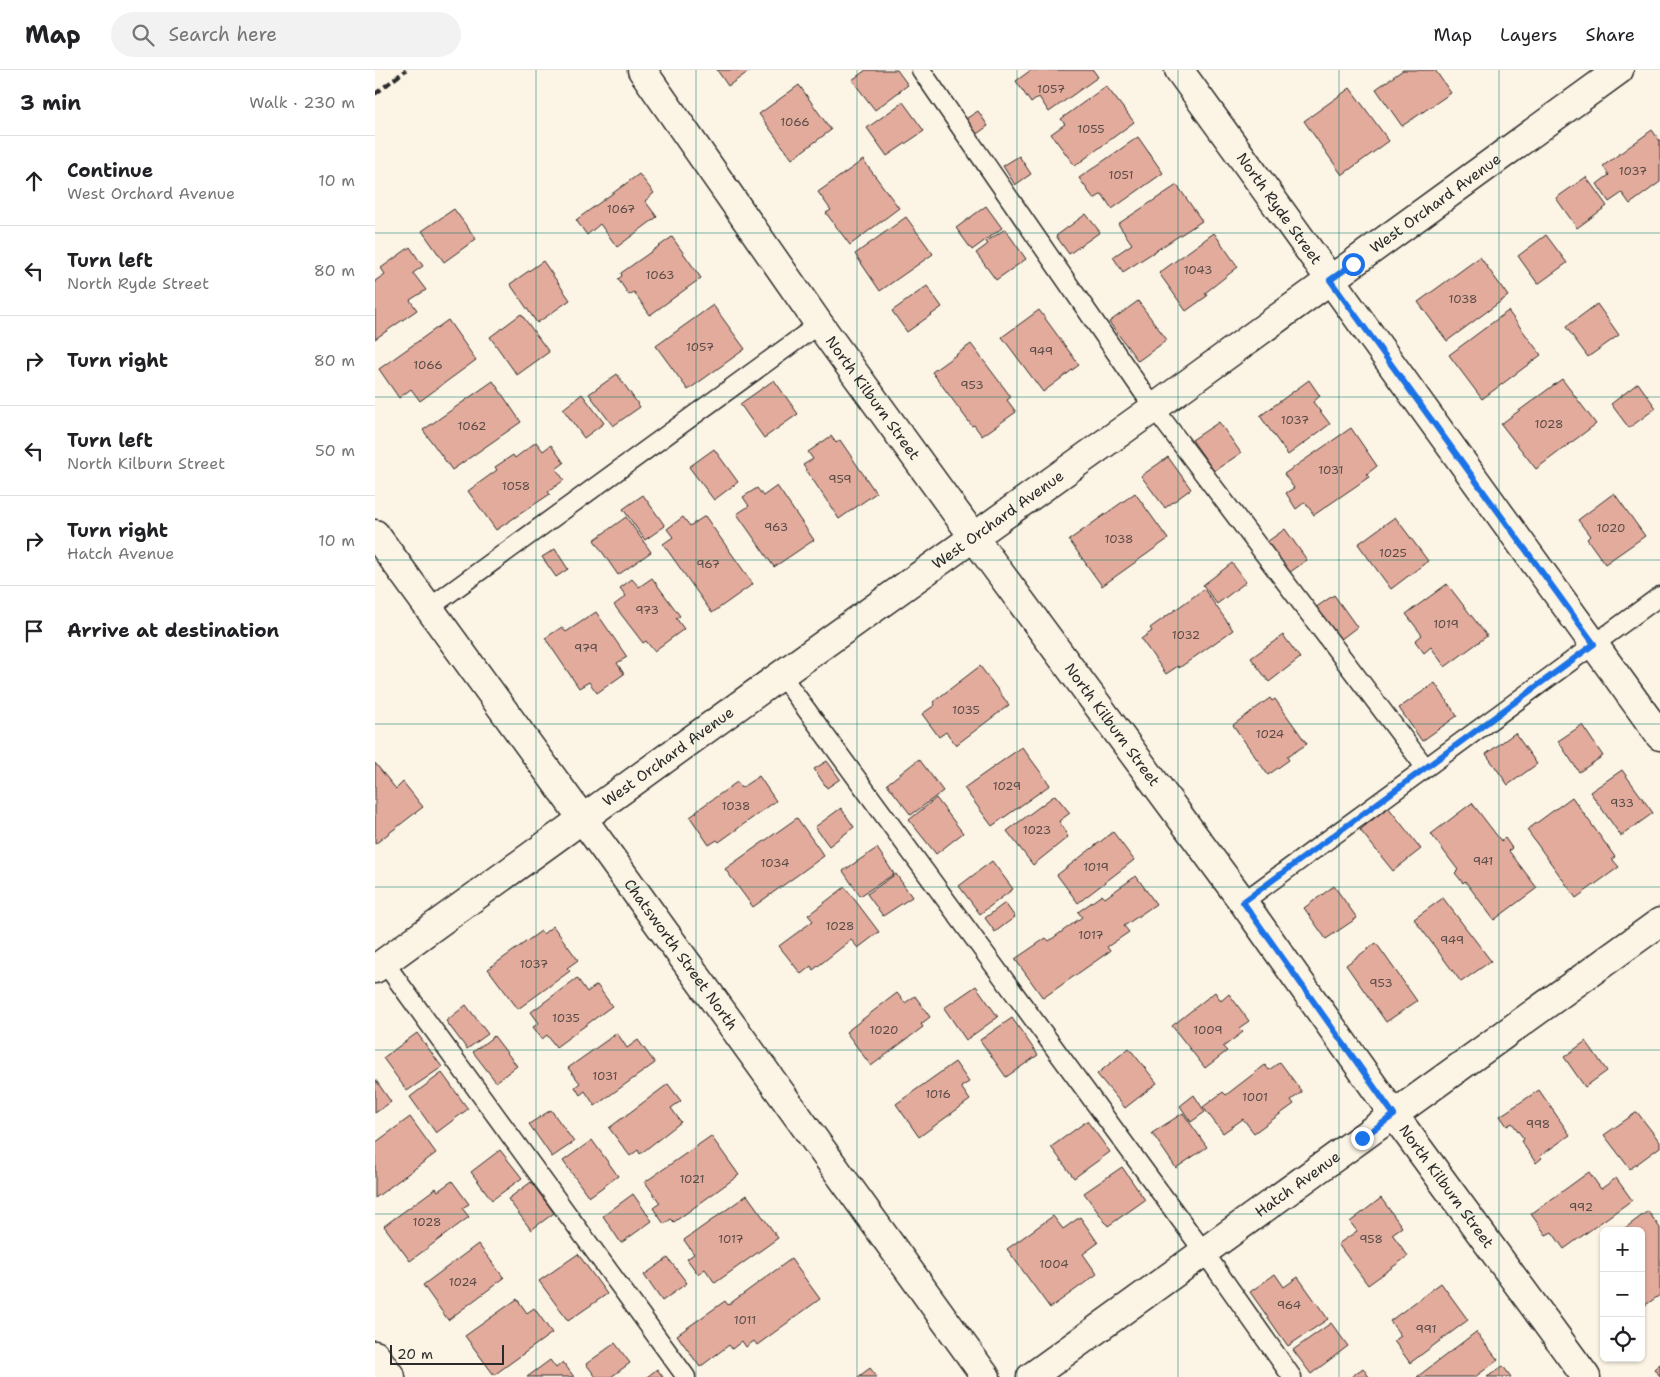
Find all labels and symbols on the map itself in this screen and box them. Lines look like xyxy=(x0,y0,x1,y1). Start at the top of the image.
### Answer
house number: 1057 xyxy=(1037,81,1065,97)
house number: 1066 xyxy=(780,114,810,130)
house number: 1055 xyxy=(1077,121,1105,137)
street label: North Ryde Street xyxy=(1232,149,1326,269)
street label: West Orchard Avenue xyxy=(1366,149,1505,258)
house number: 1037 xyxy=(1619,163,1647,179)
house number: 1051 xyxy=(1109,167,1133,183)
house number: 1067 xyxy=(607,201,635,217)
route start xyxy=(1342,253,1365,276)
house number: 1043 xyxy=(1184,262,1212,278)
house number: 1063 xyxy=(646,267,674,283)
house number: 1038 xyxy=(1449,291,1477,307)
street label: North Kilburn Street xyxy=(821,332,924,464)
house number: 1057 xyxy=(686,339,714,355)
house number: 949 xyxy=(1029,343,1053,359)
house number: 1066 xyxy=(413,357,443,373)
house number: 953 xyxy=(960,377,984,393)
house number: 1037 xyxy=(1281,412,1309,428)
house number: 1028 xyxy=(1535,416,1563,432)
house number: 1062 xyxy=(458,418,486,434)
house number: 1031 xyxy=(1318,462,1344,478)
street label: West Orchard Avenue xyxy=(928,466,1068,574)
house number: 959 xyxy=(828,471,852,487)
house number: 1058 xyxy=(502,478,530,494)
house number: 963 xyxy=(764,519,788,535)
house number: 1020 xyxy=(1597,520,1625,536)
house number: 1038 xyxy=(1105,531,1133,547)
house number: 1025 xyxy=(1379,545,1407,561)
house number: 967 xyxy=(696,556,720,572)
house number: 973 xyxy=(635,602,659,618)
house number: 1019 xyxy=(1433,616,1459,632)
house number: 1032 xyxy=(1172,627,1200,643)
house number: 979 xyxy=(574,640,598,656)
street label: North Kilburn Street xyxy=(1060,659,1164,790)
street label: West Orchard Avenue xyxy=(599,702,738,811)
house number: 1035 xyxy=(952,702,980,718)
house number: 1024 xyxy=(1256,726,1284,742)
house number: 1029 xyxy=(993,778,1021,794)
house number: 933 xyxy=(1610,795,1634,811)
house number: 1038 xyxy=(722,798,750,814)
house number: 1023 xyxy=(1023,822,1051,838)
house number: 941 xyxy=(1473,853,1493,869)
house number: 1034 xyxy=(761,855,789,871)
house number: 1019 xyxy=(1083,859,1109,875)
street label: Chatsworth Street North xyxy=(619,875,742,1034)
house number: 1028 xyxy=(826,918,854,934)
house number: 1017 xyxy=(1078,927,1104,943)
house number: 949 xyxy=(1440,932,1464,948)
house number: 1037 xyxy=(520,956,548,972)
house number: 953 xyxy=(1369,975,1393,991)
house number: 1035 xyxy=(552,1010,580,1026)
house number: 1020 xyxy=(870,1022,898,1038)
house number: 1009 xyxy=(1193,1022,1223,1038)
house number: 1031 xyxy=(592,1068,618,1084)
house number: 1016 xyxy=(925,1086,951,1102)
house number: 1001 xyxy=(1242,1089,1268,1105)
house number: 998 xyxy=(1526,1116,1550,1132)
street label: North Kilburn Street xyxy=(1394,1121,1498,1252)
route end xyxy=(1351,1127,1374,1150)
street label: Hatch Avenue xyxy=(1251,1147,1344,1222)
house number: 1021 xyxy=(679,1171,705,1187)
house number: 992 xyxy=(1569,1199,1593,1215)
house number: 1028 xyxy=(413,1214,441,1230)
house number: 1017 xyxy=(718,1231,744,1247)
house number: 958 xyxy=(1359,1231,1383,1247)
house number: 1004 xyxy=(1039,1256,1069,1272)
house number: 1024 xyxy=(449,1274,477,1290)
house number: 964 xyxy=(1277,1297,1301,1313)
house number: 1011 xyxy=(734,1312,756,1328)
house number: 991 xyxy=(1416,1321,1436,1337)
scale bar xyxy=(390,1342,504,1365)

